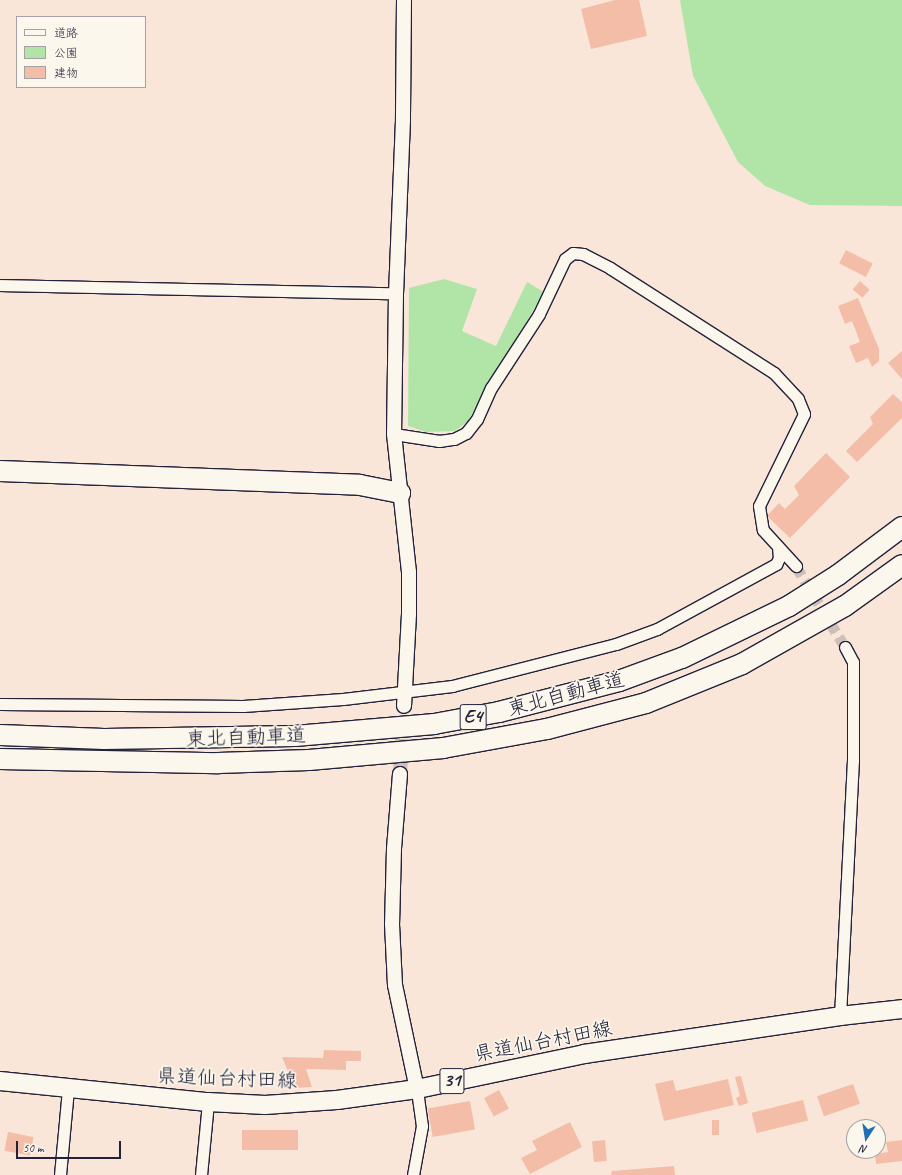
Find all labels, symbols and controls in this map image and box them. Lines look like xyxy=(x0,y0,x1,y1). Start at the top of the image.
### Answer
legend xyxy=(16,16,146,88)
text: 道路 xyxy=(54,25,78,41)
text: 公園 xyxy=(54,45,78,61)
text: 建物 xyxy=(54,65,78,81)
street label: 東北自動車道 xyxy=(505,667,627,721)
road number: E4 xyxy=(459,700,487,734)
street label: 東北自動車道 xyxy=(186,723,306,751)
street label: 県道仙台村田線 xyxy=(472,1016,614,1066)
street label: 県道仙台村田線 xyxy=(157,1064,297,1092)
road number: 31 xyxy=(439,1064,465,1098)
north arrow xyxy=(846,1119,886,1159)
scale bar xyxy=(18,1133,123,1159)
text: 50 m xyxy=(23,1140,43,1156)
text: N xyxy=(859,1142,869,1157)

